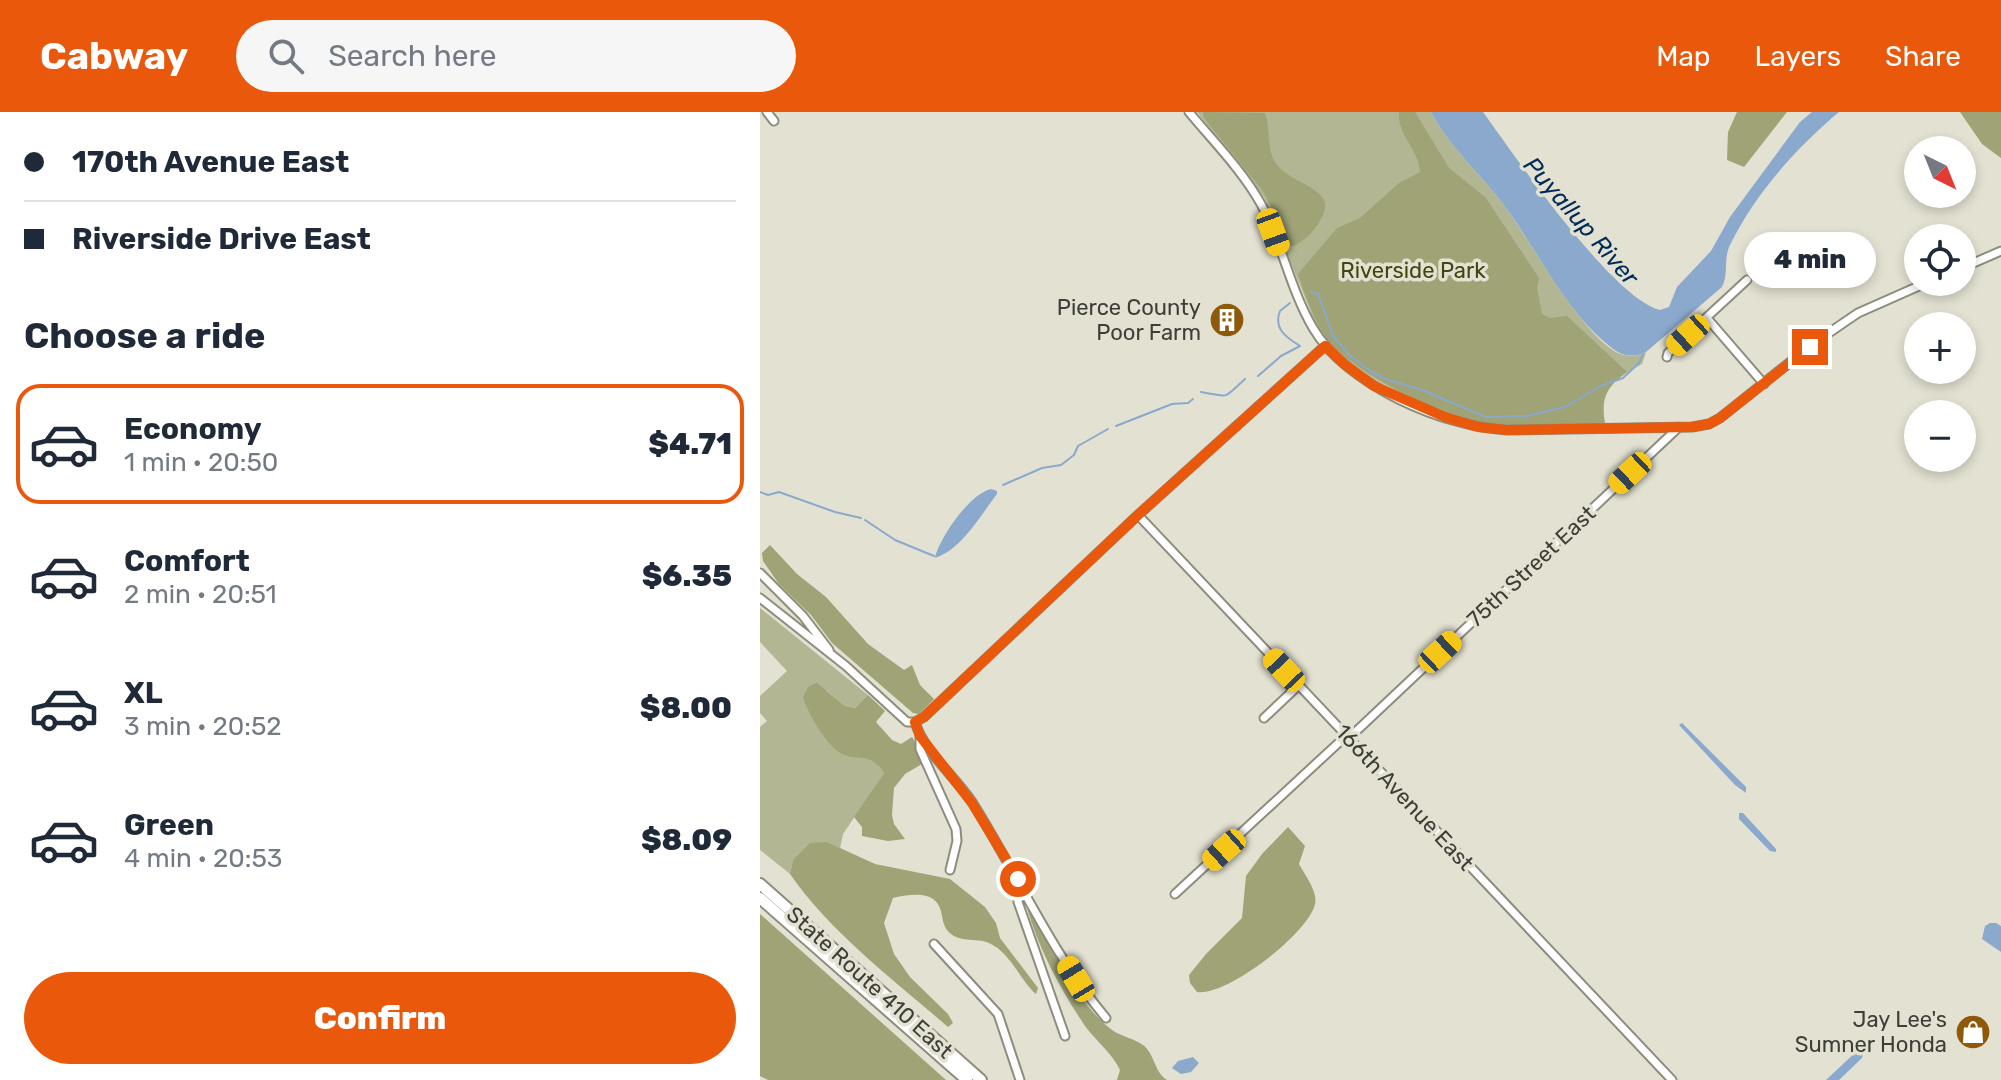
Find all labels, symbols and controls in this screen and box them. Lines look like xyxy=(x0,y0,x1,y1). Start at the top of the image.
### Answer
search box xyxy=(236,20,796,92)
text: Cabway xyxy=(40,33,188,79)
icon: search xyxy=(264,34,308,78)
text: Search here xyxy=(328,38,496,74)
text: Map xyxy=(1656,40,1711,73)
text: Layers xyxy=(1755,40,1841,73)
text: Share xyxy=(1885,40,1961,73)
north arrow xyxy=(1904,136,1976,208)
map controls xyxy=(1904,136,1976,472)
text: 170th Avenue East xyxy=(72,144,349,180)
water label: Puyallup River xyxy=(1518,151,1645,291)
car xyxy=(1254,205,1292,259)
text: Riverside Drive East xyxy=(72,221,371,257)
button: locate xyxy=(1904,224,1976,296)
callout: 4 min xyxy=(1744,231,1876,287)
text: 4 min xyxy=(1774,244,1846,275)
park label: Riverside Park xyxy=(1340,257,1486,284)
place label: Pierce County Poor Farm xyxy=(1057,294,1201,346)
building icon: Pierce County Poor Farm xyxy=(1208,301,1246,339)
car xyxy=(1662,310,1714,360)
button: + xyxy=(1904,312,1976,384)
text: Choose a ride xyxy=(24,314,265,357)
route end xyxy=(1792,329,1828,365)
button: − xyxy=(1904,400,1976,472)
icon: car xyxy=(28,408,100,480)
text: Economy xyxy=(124,411,262,447)
text: $4.71 xyxy=(648,426,732,462)
text: 1 min · 20:50 xyxy=(124,447,278,478)
car xyxy=(1604,448,1656,498)
street label: 75th Street East xyxy=(1461,500,1602,633)
icon: car xyxy=(28,540,100,612)
text: Comfort xyxy=(124,543,250,579)
text: $6.35 xyxy=(642,558,732,594)
text: 2 min · 20:51 xyxy=(124,579,277,610)
car xyxy=(1414,627,1466,677)
car xyxy=(1259,644,1309,696)
icon: car xyxy=(28,672,100,744)
text: XL xyxy=(124,675,163,711)
text: $8.00 xyxy=(640,690,732,726)
text: 3 min · 20:52 xyxy=(124,711,282,742)
street label: 166th Avenue East xyxy=(1330,718,1480,876)
icon: car xyxy=(28,804,100,876)
text: Green xyxy=(124,807,214,843)
text: $8.09 xyxy=(641,822,732,858)
car xyxy=(1198,825,1250,875)
text: 4 min · 20:53 xyxy=(124,843,283,874)
route start xyxy=(1000,861,1036,897)
street label: State Route 410 East xyxy=(781,901,959,1064)
car xyxy=(1053,952,1099,1006)
button: Confirm xyxy=(24,972,736,1064)
place label: Jay Lee's Sumner Honda xyxy=(1795,1006,1947,1058)
shop icon: Jay Lee's Sumner Honda xyxy=(1954,1013,1992,1051)

